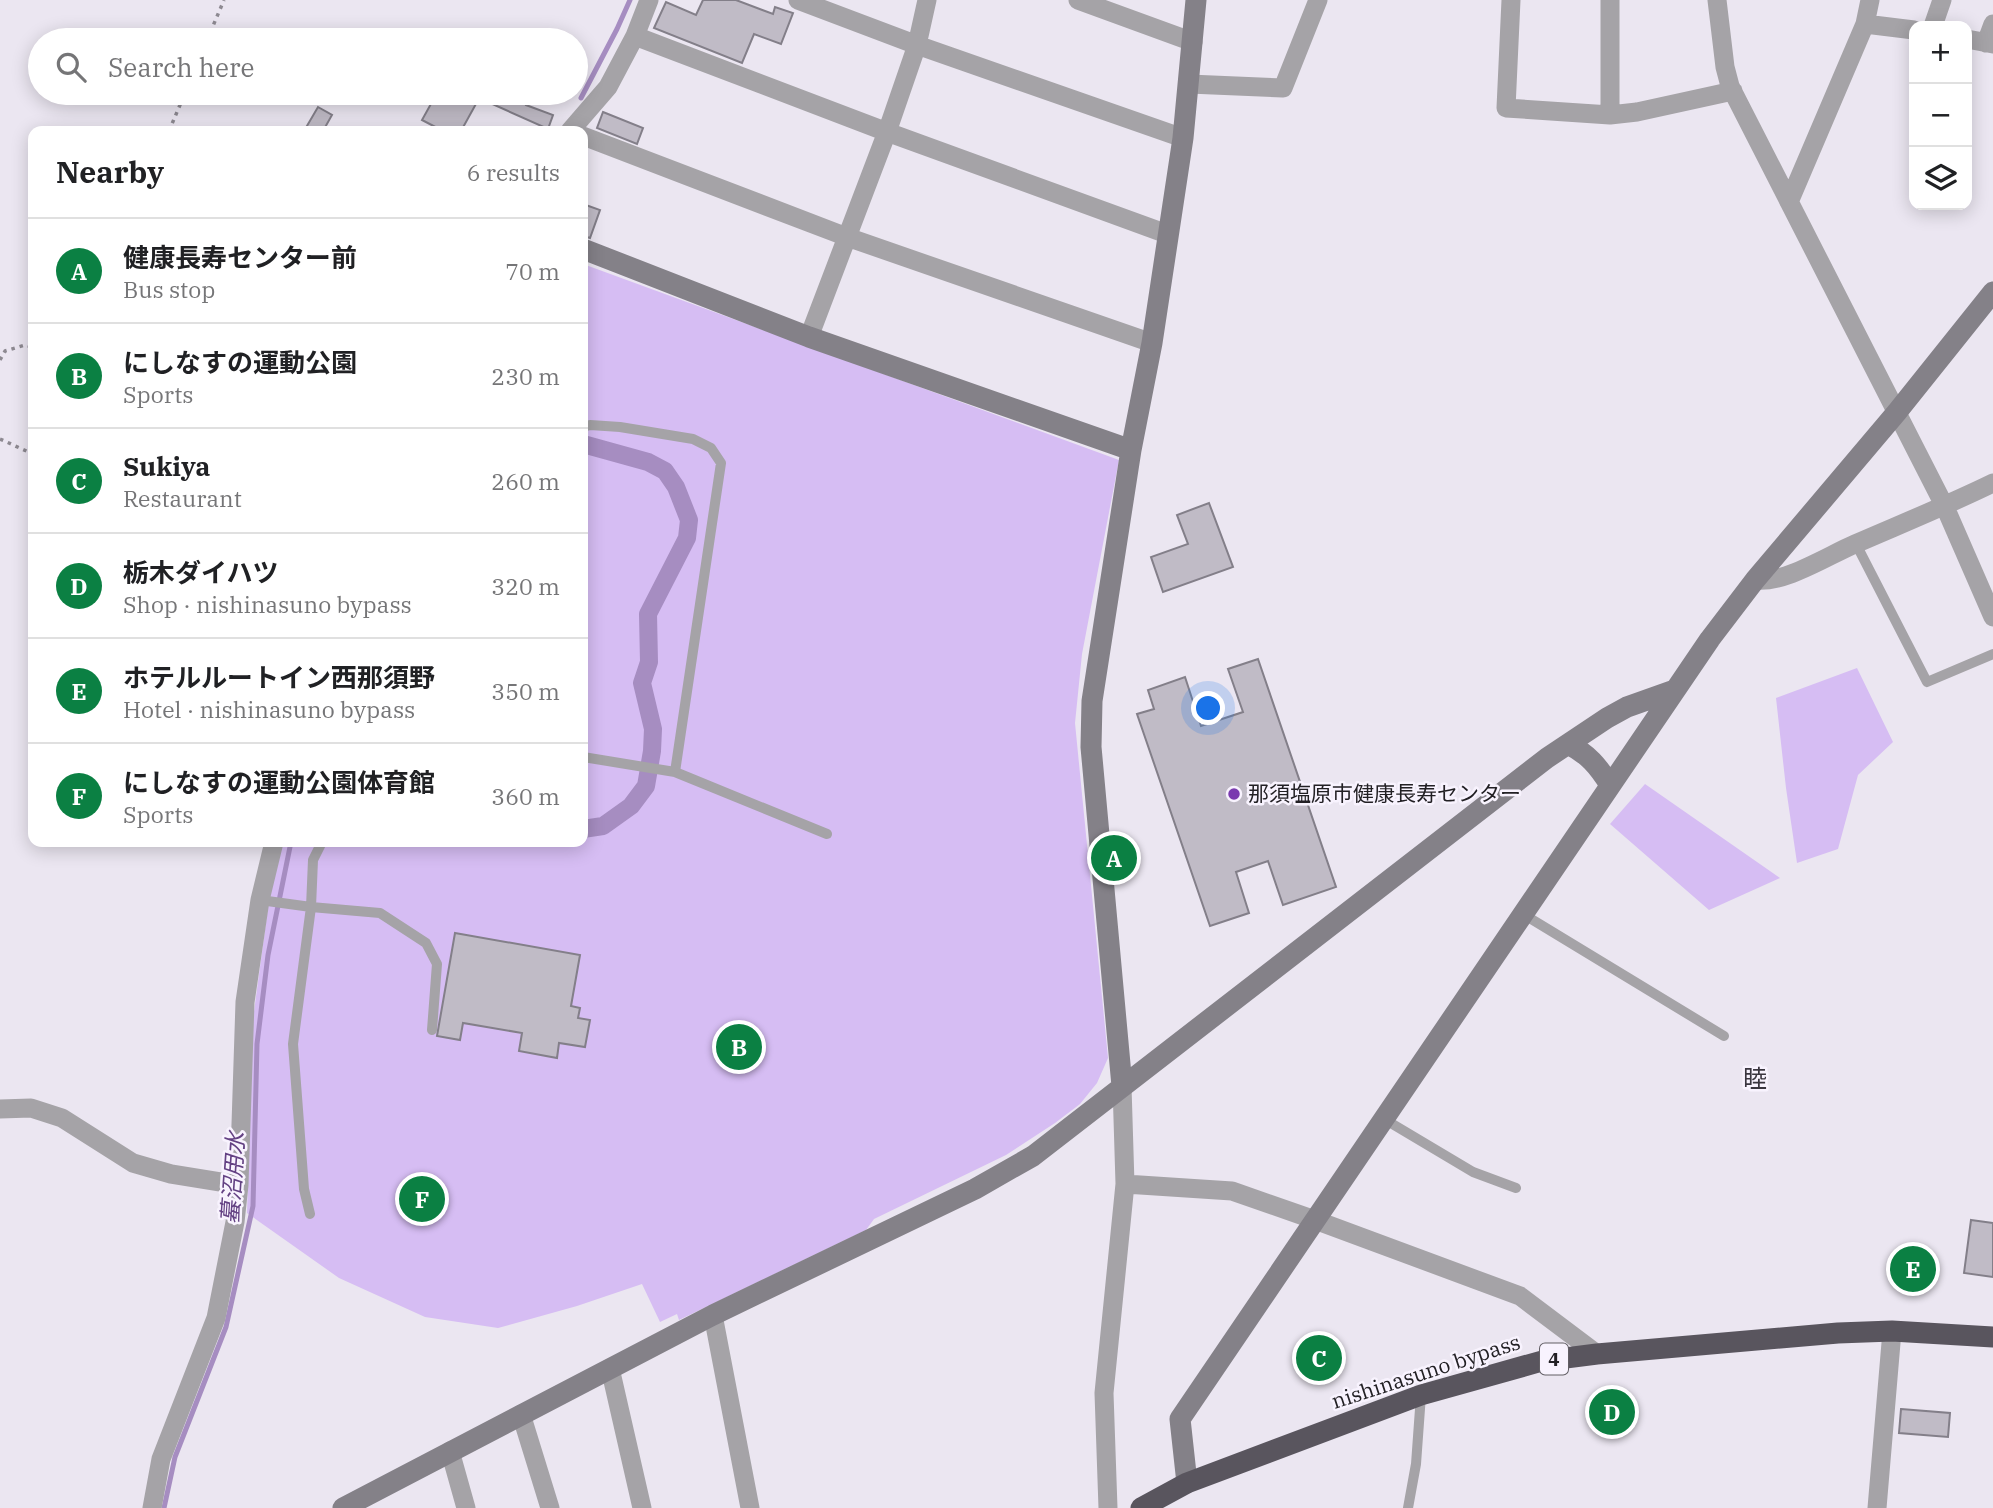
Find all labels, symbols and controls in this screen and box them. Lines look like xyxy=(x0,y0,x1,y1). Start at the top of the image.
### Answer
map controls xyxy=(1909,21,1972,210)
button: + xyxy=(1909,21,1972,84)
search box xyxy=(28,28,588,105)
icon: search xyxy=(52,48,90,86)
text: Search here xyxy=(108,50,254,84)
button: − xyxy=(1909,84,1972,147)
button: layers xyxy=(1909,147,1972,210)
text: Nearby xyxy=(56,152,164,191)
text: 6 results xyxy=(467,157,560,187)
text: 健康長寿センター前 xyxy=(123,240,357,274)
text: A xyxy=(71,256,87,286)
text: 70 m xyxy=(505,256,560,286)
text: Bus stop xyxy=(123,274,215,304)
text: にしなすの運動公園 xyxy=(123,345,357,379)
text: B xyxy=(71,361,87,391)
text: 230 m xyxy=(491,361,560,391)
text: Sports xyxy=(123,379,193,409)
text: Sukiya xyxy=(123,449,210,483)
text: C xyxy=(71,466,87,496)
text: 260 m xyxy=(491,466,560,496)
text: Restaurant xyxy=(123,483,242,513)
text: 栃木ダイハツ xyxy=(123,555,278,589)
text: D xyxy=(70,571,88,601)
text: 320 m xyxy=(491,571,560,601)
text: Shop · nishinasuno bypass xyxy=(123,589,412,619)
text: ホテルルートイン西那須野 xyxy=(123,660,435,694)
text: E xyxy=(71,676,87,706)
text: 350 m xyxy=(491,676,560,706)
your location xyxy=(1191,691,1225,725)
text: Hotel · nishinasuno bypass xyxy=(123,694,415,724)
text: にしなすの運動公園体育館 xyxy=(123,765,435,799)
place label: 那須塩原市健康長寿センター xyxy=(1248,779,1521,807)
text: F xyxy=(72,781,86,811)
text: 360 m xyxy=(491,781,560,811)
marker: 那須塩原市健康長寿センター xyxy=(1226,786,1242,802)
text: Sports xyxy=(123,799,193,829)
pin: A xyxy=(1091,832,1137,884)
pin: B xyxy=(716,1021,762,1073)
district label: 睦 xyxy=(1743,1062,1767,1094)
water label: 蟇沼用水 xyxy=(214,1128,250,1225)
pin: F xyxy=(399,1173,445,1225)
pin: E xyxy=(1890,1243,1936,1295)
street label: nishinasuno bypass xyxy=(1328,1327,1524,1415)
pin: C xyxy=(1296,1332,1342,1384)
road number: 4 xyxy=(1540,1344,1568,1374)
pin: D xyxy=(1589,1386,1635,1438)

